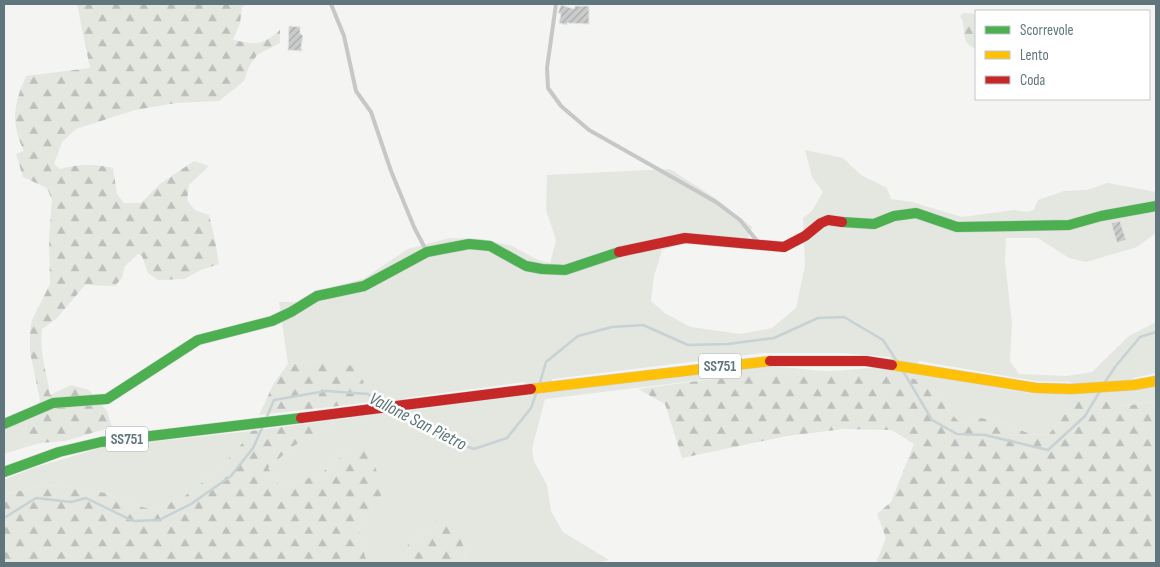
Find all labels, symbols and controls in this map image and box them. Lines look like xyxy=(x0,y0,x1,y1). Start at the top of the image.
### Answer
legend xyxy=(975,10,1150,100)
text: Scorrevole xyxy=(1020,21,1074,40)
text: Lento xyxy=(1020,46,1049,65)
text: Coda xyxy=(1020,71,1046,90)
road number: SS751 xyxy=(699,354,741,378)
water label: Vallone San Pietro xyxy=(366,388,471,455)
road number: SS751 xyxy=(106,426,148,452)

